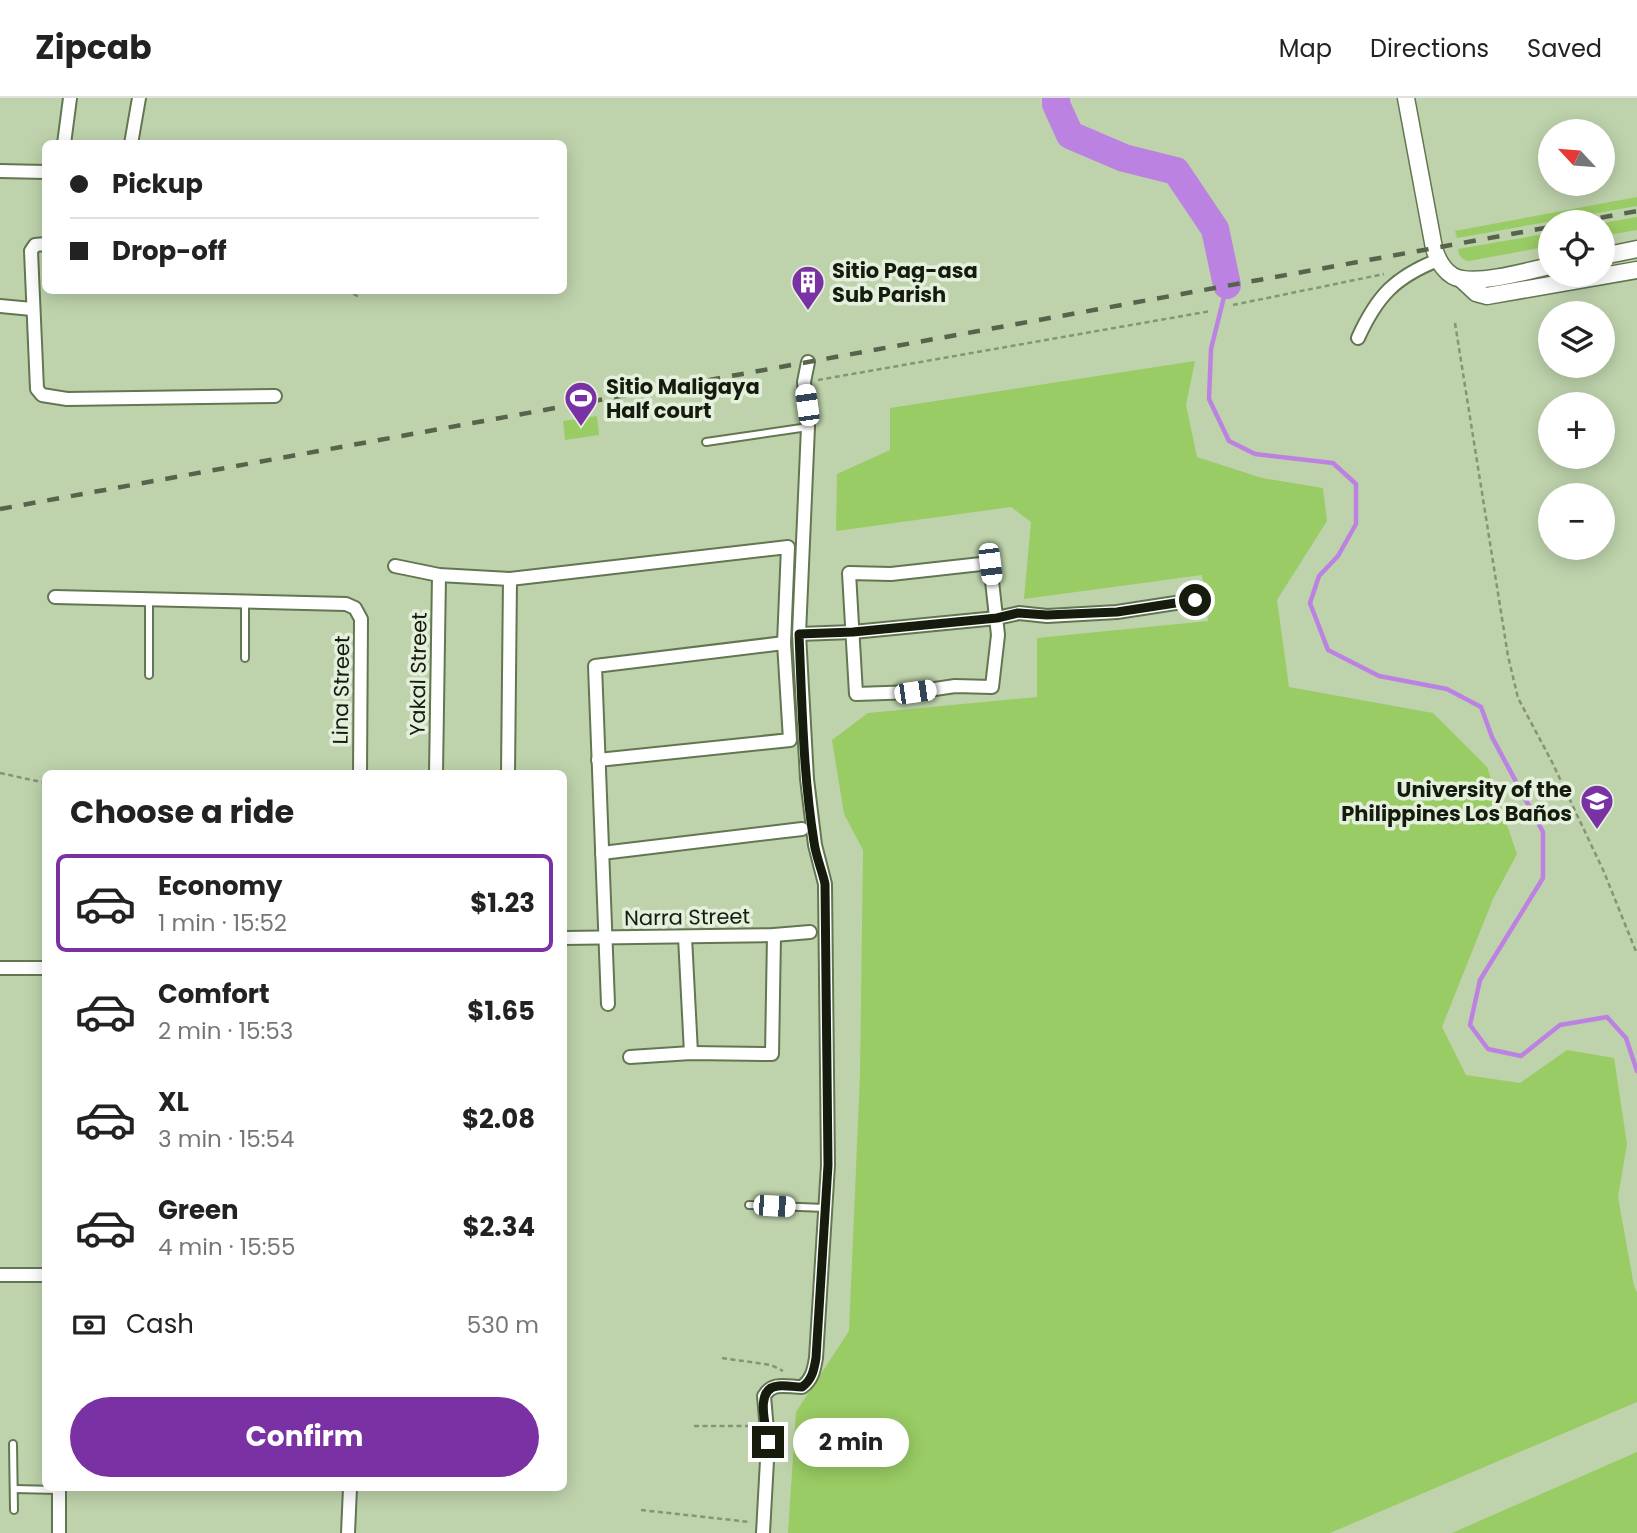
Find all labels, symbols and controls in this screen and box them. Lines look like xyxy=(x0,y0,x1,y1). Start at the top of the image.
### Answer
text: Zipcab xyxy=(35,24,152,71)
text: Map xyxy=(1279,32,1332,65)
text: Directions xyxy=(1370,32,1489,65)
text: Saved xyxy=(1527,32,1602,65)
north arrow xyxy=(1538,119,1615,196)
map controls xyxy=(1538,119,1615,560)
text: Pickup xyxy=(112,166,203,202)
button: locate xyxy=(1538,210,1615,287)
text: Drop-off xyxy=(112,233,227,269)
place label: Sitio Pag-asa Sub Parish xyxy=(832,256,978,309)
building icon: Sitio Pag-asa Sub Parish xyxy=(789,263,827,312)
button: layers xyxy=(1538,301,1615,378)
place label: Sitio Maligaya Half court xyxy=(606,372,760,425)
sports icon: Sitio Maligaya Half court xyxy=(562,379,600,428)
car xyxy=(794,383,821,427)
button: + xyxy=(1538,392,1615,469)
button: − xyxy=(1538,483,1615,560)
car xyxy=(978,542,1003,586)
route start xyxy=(1179,584,1211,616)
street label: Yakal Street xyxy=(402,612,434,736)
street label: Lina Street xyxy=(326,635,356,745)
car xyxy=(893,679,938,705)
place label: University of the Philippines Los Baños xyxy=(1341,775,1572,828)
school or university icon: University of the Philippines Los Baños xyxy=(1578,782,1616,831)
text: Choose a ride xyxy=(70,789,294,834)
text: Economy xyxy=(158,868,282,904)
icon: car xyxy=(74,872,137,935)
text: $1.23 xyxy=(470,885,535,921)
street label: Narra Street xyxy=(624,901,750,933)
text: 1 min · 15:52 xyxy=(158,907,287,939)
text: Comfort xyxy=(158,976,270,1012)
icon: car xyxy=(74,980,137,1043)
text: $1.65 xyxy=(467,993,535,1029)
text: 2 min · 15:53 xyxy=(158,1015,293,1047)
text: XL xyxy=(158,1084,189,1120)
icon: car xyxy=(74,1088,137,1151)
text: $2.08 xyxy=(462,1101,535,1137)
text: 3 min · 15:54 xyxy=(158,1123,295,1155)
text: Green xyxy=(158,1192,239,1228)
car xyxy=(753,1194,796,1218)
icon: car xyxy=(74,1196,137,1259)
text: $2.34 xyxy=(462,1209,535,1245)
text: 4 min · 15:55 xyxy=(158,1231,295,1263)
icon: cash xyxy=(70,1306,108,1344)
text: Cash xyxy=(126,1306,194,1342)
text: 530 m xyxy=(467,1309,539,1341)
button: Confirm xyxy=(70,1397,539,1477)
callout: 2 min xyxy=(792,1418,908,1466)
route end xyxy=(752,1426,784,1458)
text: 2 min xyxy=(819,1426,883,1458)

